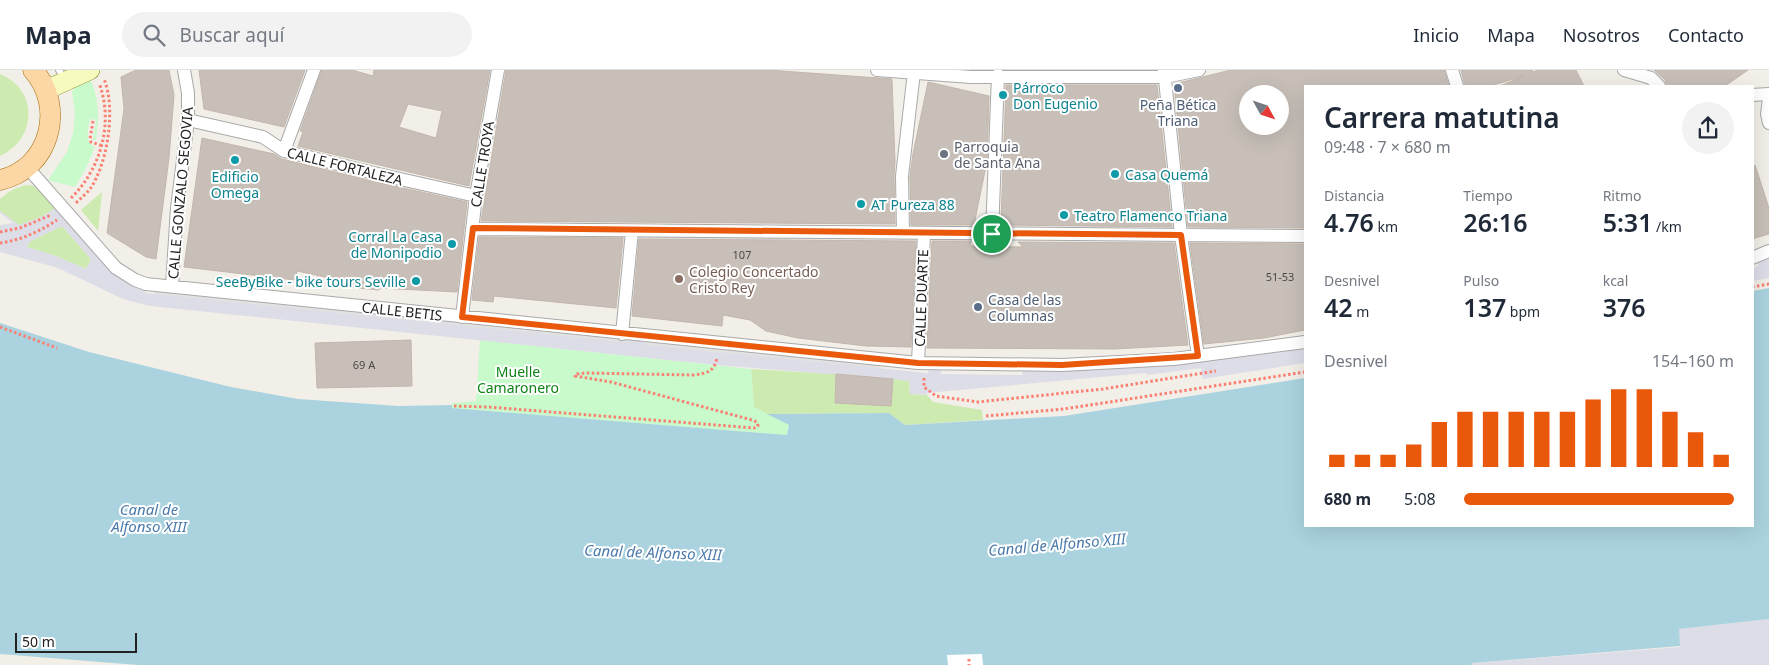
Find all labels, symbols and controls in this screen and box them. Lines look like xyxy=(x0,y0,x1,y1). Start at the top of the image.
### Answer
search box xyxy=(122,12,472,57)
text: Mapa xyxy=(25,18,92,51)
icon: search xyxy=(140,21,168,49)
text: Buscar aquí xyxy=(180,22,284,48)
text: Inicio xyxy=(1413,23,1459,47)
text: Mapa xyxy=(1487,23,1535,47)
text: Nosotros xyxy=(1563,23,1640,47)
text: Contacto xyxy=(1668,23,1744,47)
place label: Párroco Don Eugenio xyxy=(1013,78,1098,113)
marker: Peña Bética Triana xyxy=(1172,82,1184,94)
north arrow xyxy=(1239,85,1289,135)
map controls xyxy=(1239,85,1289,135)
marker: Párroco Don Eugenio xyxy=(997,89,1009,101)
place label: Peña Bética Triana xyxy=(1140,95,1216,130)
text: Carrera matutina xyxy=(1324,98,1560,136)
button: share xyxy=(1682,102,1734,154)
street label: CALLE GONZALO SEGOVIA xyxy=(163,106,197,280)
street label: CALLE TROYA xyxy=(466,119,498,209)
text: 09:48 · 7 × 680 m xyxy=(1324,136,1451,158)
place label: Parroquia de Santa Ana xyxy=(954,137,1040,172)
street label: CALLE FORTALEZA xyxy=(285,142,405,190)
marker: Parroquia de Santa Ana xyxy=(938,148,950,160)
marker: Edificio Omega xyxy=(229,154,241,166)
place label: Casa Quemá xyxy=(1125,165,1208,184)
place label: Edificio Omega xyxy=(211,167,259,202)
marker: Casa Quemá xyxy=(1109,168,1121,180)
text: Distancia xyxy=(1324,186,1384,205)
text: Tiempo xyxy=(1463,186,1513,205)
text: Ritmo xyxy=(1603,186,1642,205)
place label: AT Pureza 88 xyxy=(871,195,955,214)
marker: AT Pureza 88 xyxy=(855,198,867,210)
text: 4.76 xyxy=(1324,205,1374,239)
text: 26:16 xyxy=(1463,205,1527,239)
text: 5:31 xyxy=(1603,205,1652,239)
place label: Teatro Flamenco Triana xyxy=(1074,206,1227,225)
marker: Teatro Flamenco Triana xyxy=(1058,209,1070,221)
pin xyxy=(971,213,1013,255)
text: km xyxy=(1374,217,1398,236)
text: /km xyxy=(1652,217,1682,236)
icon: arrive xyxy=(978,220,1006,248)
place label: Corral La Casa de Monipodio xyxy=(348,227,442,262)
marker: Corral La Casa de Monipodio xyxy=(446,238,458,250)
house number: 107 xyxy=(733,247,751,262)
street label: CALLE DUARTE xyxy=(910,249,932,347)
place label: Colegio Concertado Cristo Rey xyxy=(689,262,819,297)
house number: 51-53 xyxy=(1266,269,1294,284)
text: Desnivel xyxy=(1324,271,1380,290)
text: Pulso xyxy=(1463,271,1499,290)
text: kcal xyxy=(1603,271,1628,290)
place label: SeeByBike - bike tours Seville xyxy=(216,272,406,291)
marker: Colegio Concertado Cristo Rey xyxy=(673,273,685,285)
marker: SeeByBike - bike tours Seville xyxy=(410,275,422,287)
place label: Casa de las Columnas xyxy=(988,290,1062,325)
text: 42 xyxy=(1324,290,1353,324)
text: 137 xyxy=(1463,290,1506,324)
text: 376 xyxy=(1603,290,1646,324)
street label: CALLE BETIS xyxy=(361,297,444,325)
marker: Casa de las Columnas xyxy=(972,301,984,313)
text: m xyxy=(1353,302,1369,321)
text: bpm xyxy=(1506,302,1540,321)
text: Desnivel xyxy=(1324,350,1388,372)
text: 154–160 m xyxy=(1652,350,1734,372)
house number: 69 A xyxy=(353,357,376,372)
park label: Muelle Camaronero xyxy=(477,362,559,397)
text: 680 m xyxy=(1324,488,1371,510)
text: 5:08 xyxy=(1404,488,1436,510)
water label: Canal de Alfonso XIII xyxy=(110,499,188,536)
water label: Canal de Alfonso XIII xyxy=(987,528,1128,560)
water label: Canal de Alfonso XIII xyxy=(584,540,723,564)
scale bar xyxy=(15,630,138,653)
text: 50 m xyxy=(22,632,55,651)

